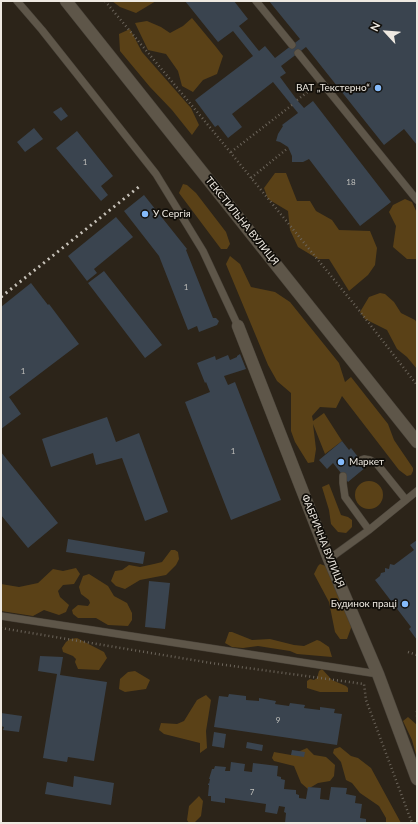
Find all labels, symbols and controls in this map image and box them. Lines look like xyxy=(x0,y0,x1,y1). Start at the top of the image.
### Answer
north arrow xyxy=(366,12,406,52)
text: N xyxy=(367,20,382,33)
place label: ВАТ „Текстерно“ xyxy=(296,82,370,94)
marker: ВАТ „Текстерно“ xyxy=(373,83,383,93)
house number: 1 xyxy=(83,157,87,167)
street label: ТЕКСТИЛЬНА ВУЛИЦЯ xyxy=(203,175,281,267)
house number: 18 xyxy=(346,177,356,187)
place label: У Сергія xyxy=(153,208,191,220)
marker: У Сергія xyxy=(140,209,150,219)
house number: 1 xyxy=(184,282,188,292)
house number: 1 xyxy=(21,366,25,376)
house number: 1 xyxy=(231,446,235,456)
place label: Маркет xyxy=(349,456,384,468)
marker: Маркет xyxy=(336,457,346,467)
street label: ФАБРИЧНА ВУЛИЦЯ xyxy=(299,493,347,589)
place label: Будинок праці xyxy=(331,598,397,610)
marker: Будинок праці xyxy=(400,599,410,609)
house number: 9 xyxy=(276,715,280,725)
house number: 7 xyxy=(250,787,254,797)

